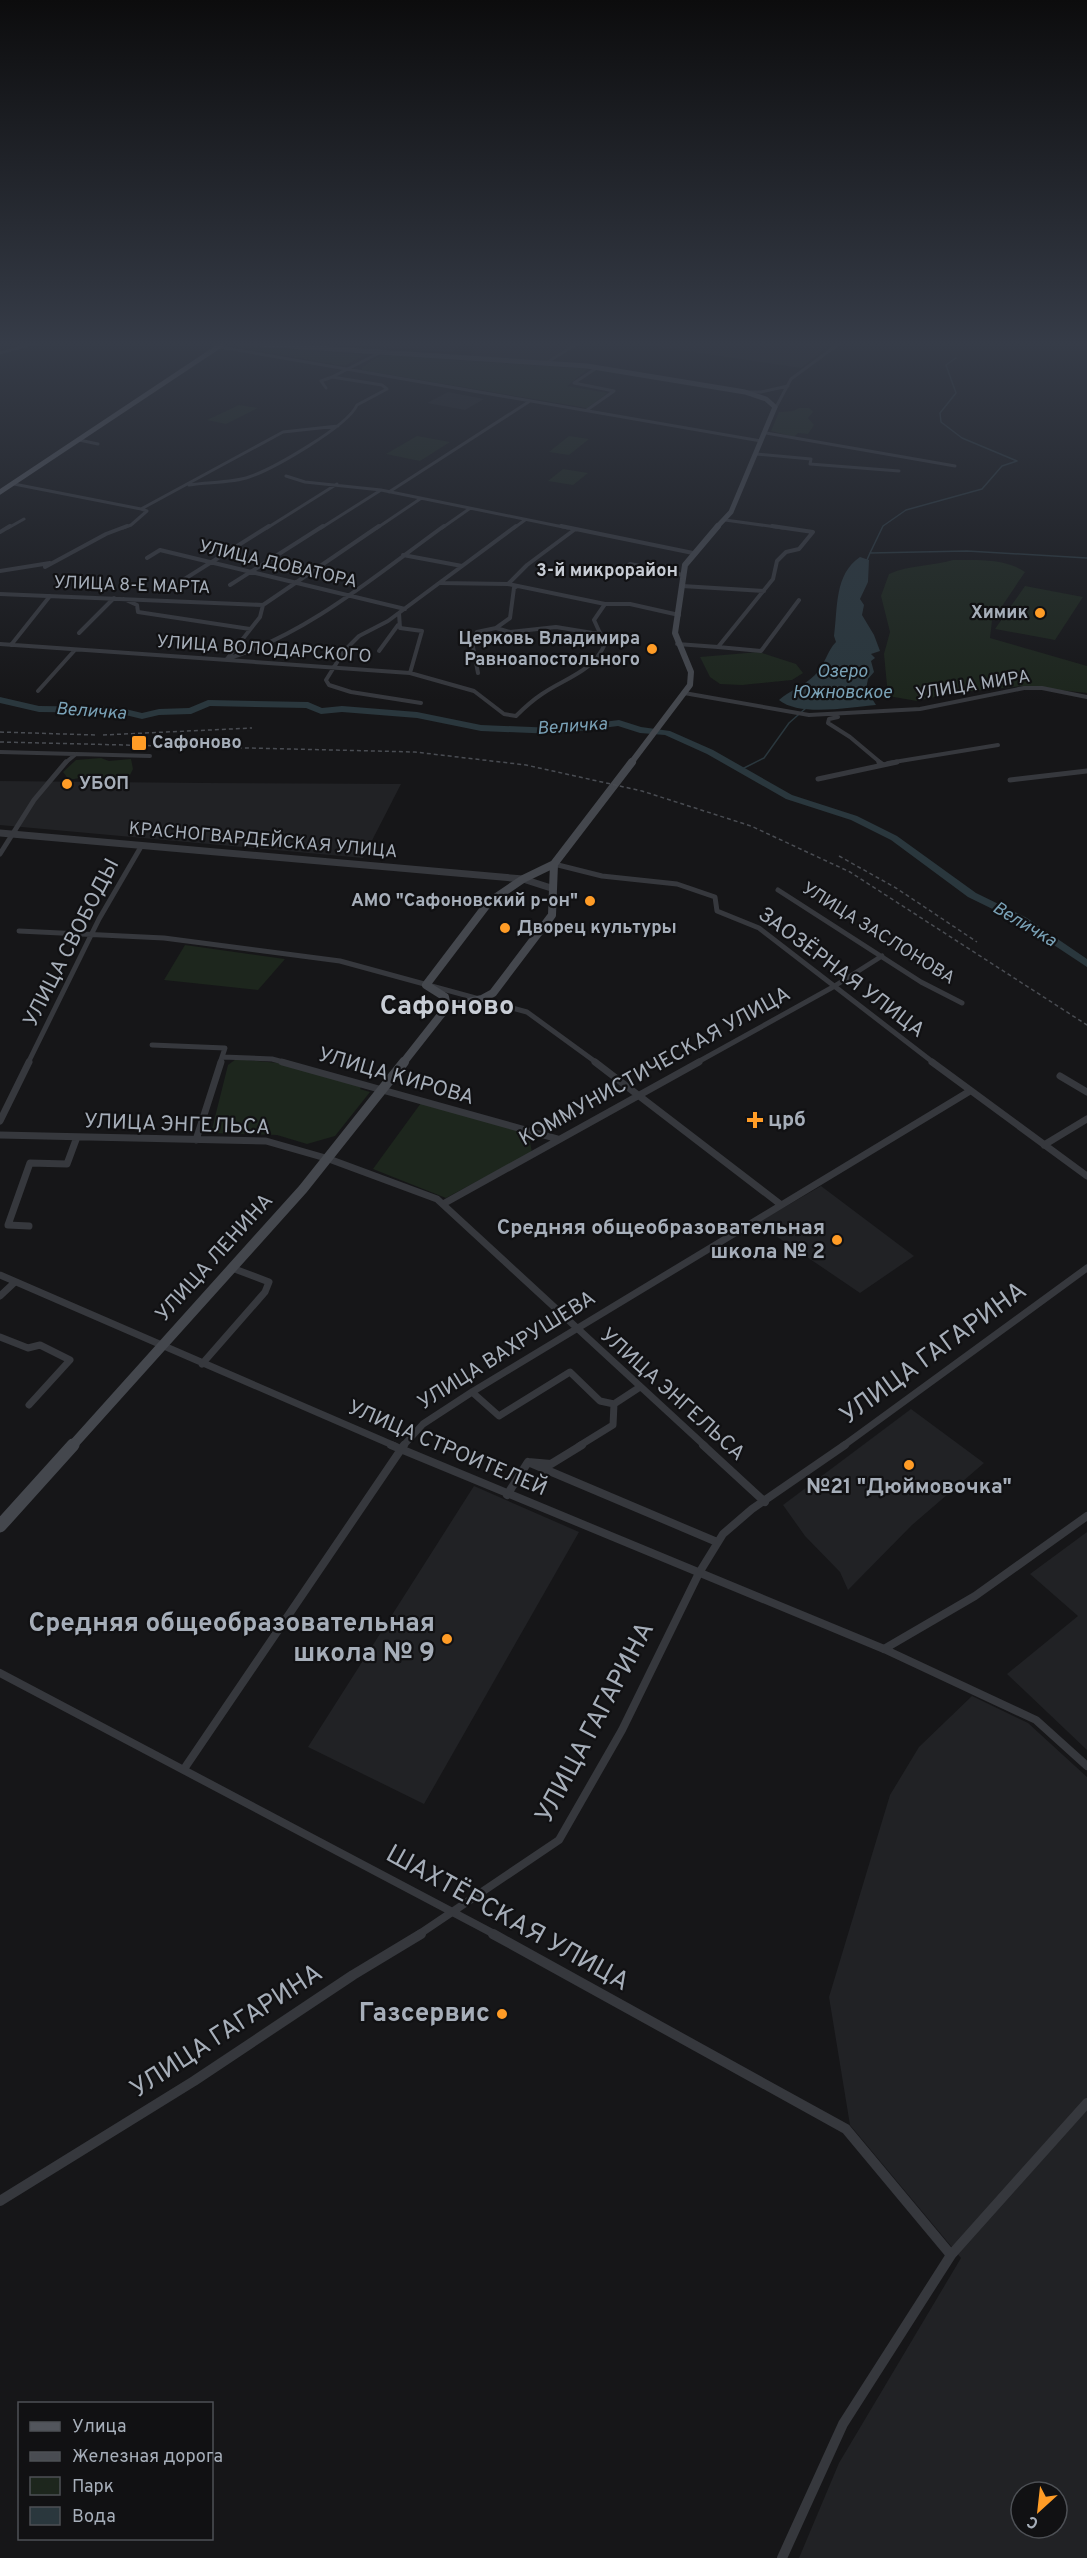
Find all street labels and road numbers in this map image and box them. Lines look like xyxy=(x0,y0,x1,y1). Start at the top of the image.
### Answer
street label: УЛИЦА ДОВАТОРА xyxy=(197,536,359,594)
street label: УЛИЦА 8-Е МАРТА xyxy=(53,572,211,600)
street label: УЛИЦА ВОЛОДАРСКОГО xyxy=(156,631,372,669)
street label: УЛИЦА МИРА xyxy=(914,666,1032,706)
street label: КРАСНОГВАРДЕЙСКАЯ УЛИЦА xyxy=(128,816,399,864)
street label: УЛИЦА СВОБОДЫ xyxy=(18,854,126,1032)
street label: УЛИЦА ЗАСЛОНОВА xyxy=(797,878,959,990)
street label: ЗАОЗЁРНАЯ УЛИЦА xyxy=(752,901,930,1045)
street label: КОММУНИСТИЧЕСКАЯ УЛИЦА xyxy=(514,981,796,1153)
street label: УЛИЦА КИРОВА xyxy=(315,1042,477,1112)
street label: УЛИЦА ЭНГЕЛЬСА xyxy=(83,1108,271,1142)
street label: УЛИЦА ЛЕНИНА xyxy=(150,1188,280,1328)
street label: УЛИЦА ГАГАРИНА xyxy=(834,1275,1034,1433)
street label: УЛИЦА ВАХРУШЕВА xyxy=(413,1285,601,1417)
street label: УЛИЦА ЭНГЕЛЬСА xyxy=(594,1323,750,1467)
street label: УЛИЦА СТРОИТЕЛЕЙ xyxy=(343,1394,551,1503)
street label: УЛИЦА ГАГАРИНА xyxy=(529,1617,663,1829)
street label: ШАХТЁРСКАЯ УЛИЦА xyxy=(379,1837,635,2000)
street label: УЛИЦА ГАГАРИНА xyxy=(124,1957,330,2107)

